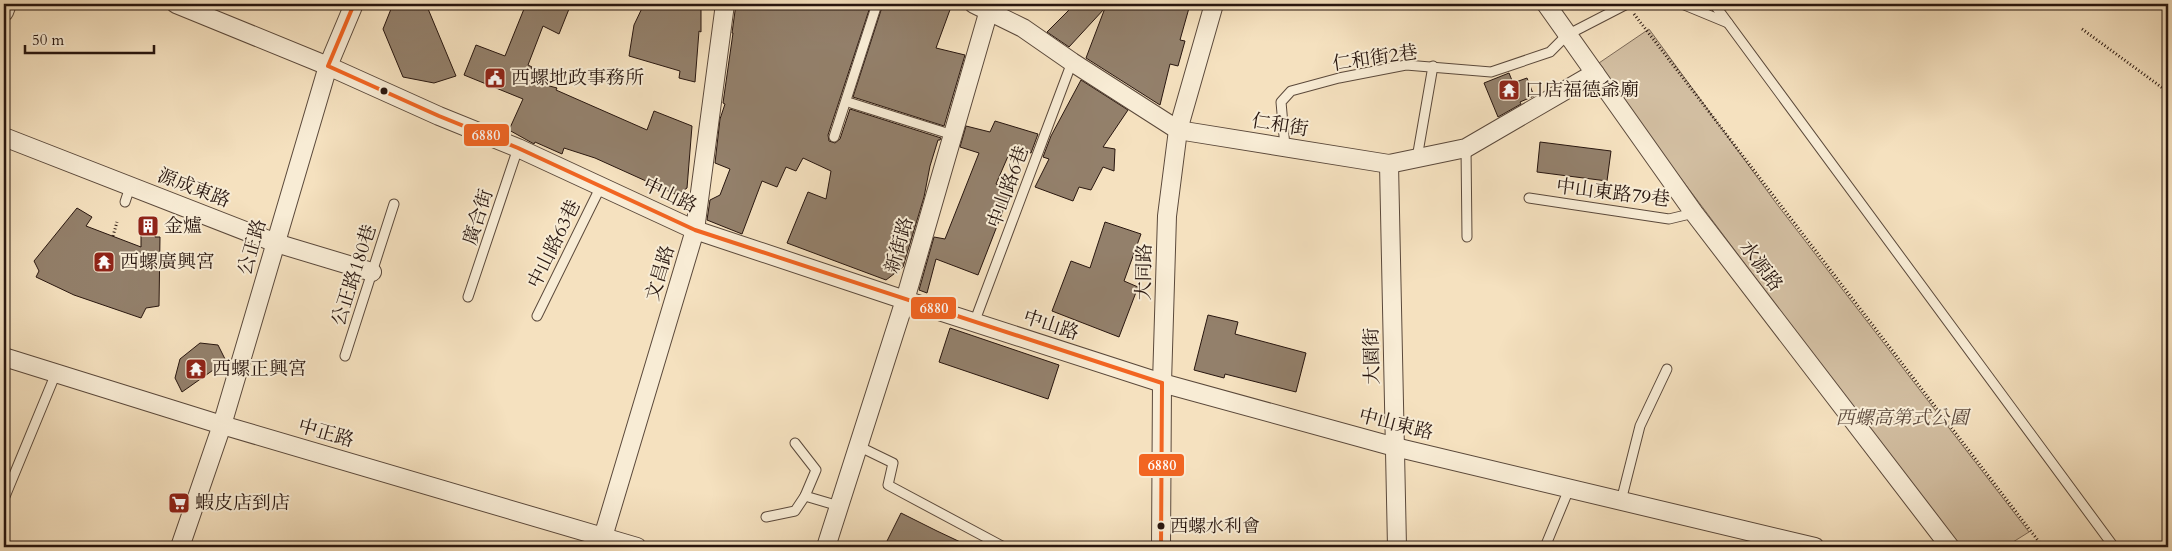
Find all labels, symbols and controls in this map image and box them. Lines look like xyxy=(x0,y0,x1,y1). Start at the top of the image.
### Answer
scale bar xyxy=(25,22,154,54)
text: 50 m xyxy=(32,30,64,50)
street label: 仁和街2巷 xyxy=(1331,39,1419,77)
place label: 西螺地政事務所 xyxy=(511,65,644,91)
public building icon: 西螺地政事務所 xyxy=(483,66,507,90)
place label: 口店福德爺廟 xyxy=(1525,77,1639,103)
temple icon: 口店福德爺廟 xyxy=(1497,78,1521,102)
unlabelled marker xyxy=(379,86,389,96)
street label: 仁和街 xyxy=(1250,108,1310,142)
line badge: 6880 xyxy=(463,123,510,147)
text: 6880 xyxy=(472,126,500,145)
street label: 中山路6巷 xyxy=(981,142,1035,232)
street label: 源成東路 xyxy=(154,162,234,214)
street label: 中山路 xyxy=(639,171,701,219)
street label: 中山東路79巷 xyxy=(1555,173,1671,213)
street label: 廣合街 xyxy=(457,186,499,248)
street label: 中山路63巷 xyxy=(521,195,587,293)
place label: 金爐 xyxy=(164,213,202,239)
building icon: 金爐 xyxy=(136,214,160,238)
street label: 新街路 xyxy=(879,214,919,276)
street label: 公正路 xyxy=(232,216,272,278)
street label: 公正路180巷 xyxy=(325,221,383,329)
street label: 水源路 xyxy=(1733,235,1789,297)
street label: 文昌路 xyxy=(639,242,681,304)
street label: 大同路 xyxy=(1131,243,1157,301)
place label: 西螺廣興宮 xyxy=(120,249,215,275)
temple icon: 西螺廣興宮 xyxy=(92,250,116,274)
line badge: 6880 xyxy=(910,296,957,320)
text: 6880 xyxy=(920,299,948,318)
street label: 中山路 xyxy=(1020,304,1082,346)
street label: 大園街 xyxy=(1359,327,1385,385)
place label: 西螺正興宮 xyxy=(212,356,307,382)
temple icon: 西螺正興宮 xyxy=(184,357,208,381)
street label: 中山東路 xyxy=(1356,402,1436,446)
park label: 西螺高第式公園 xyxy=(1835,405,1971,431)
street label: 中正路 xyxy=(295,413,357,453)
line badge: 6880 xyxy=(1138,453,1185,477)
text: 6880 xyxy=(1148,456,1176,475)
place label: 蝦皮店到店 xyxy=(195,490,290,516)
supermarket icon: 蝦皮店到店 xyxy=(167,491,191,515)
place label: 西螺水利會 xyxy=(1170,514,1260,539)
marker: 西螺水利會 xyxy=(1156,521,1166,531)

